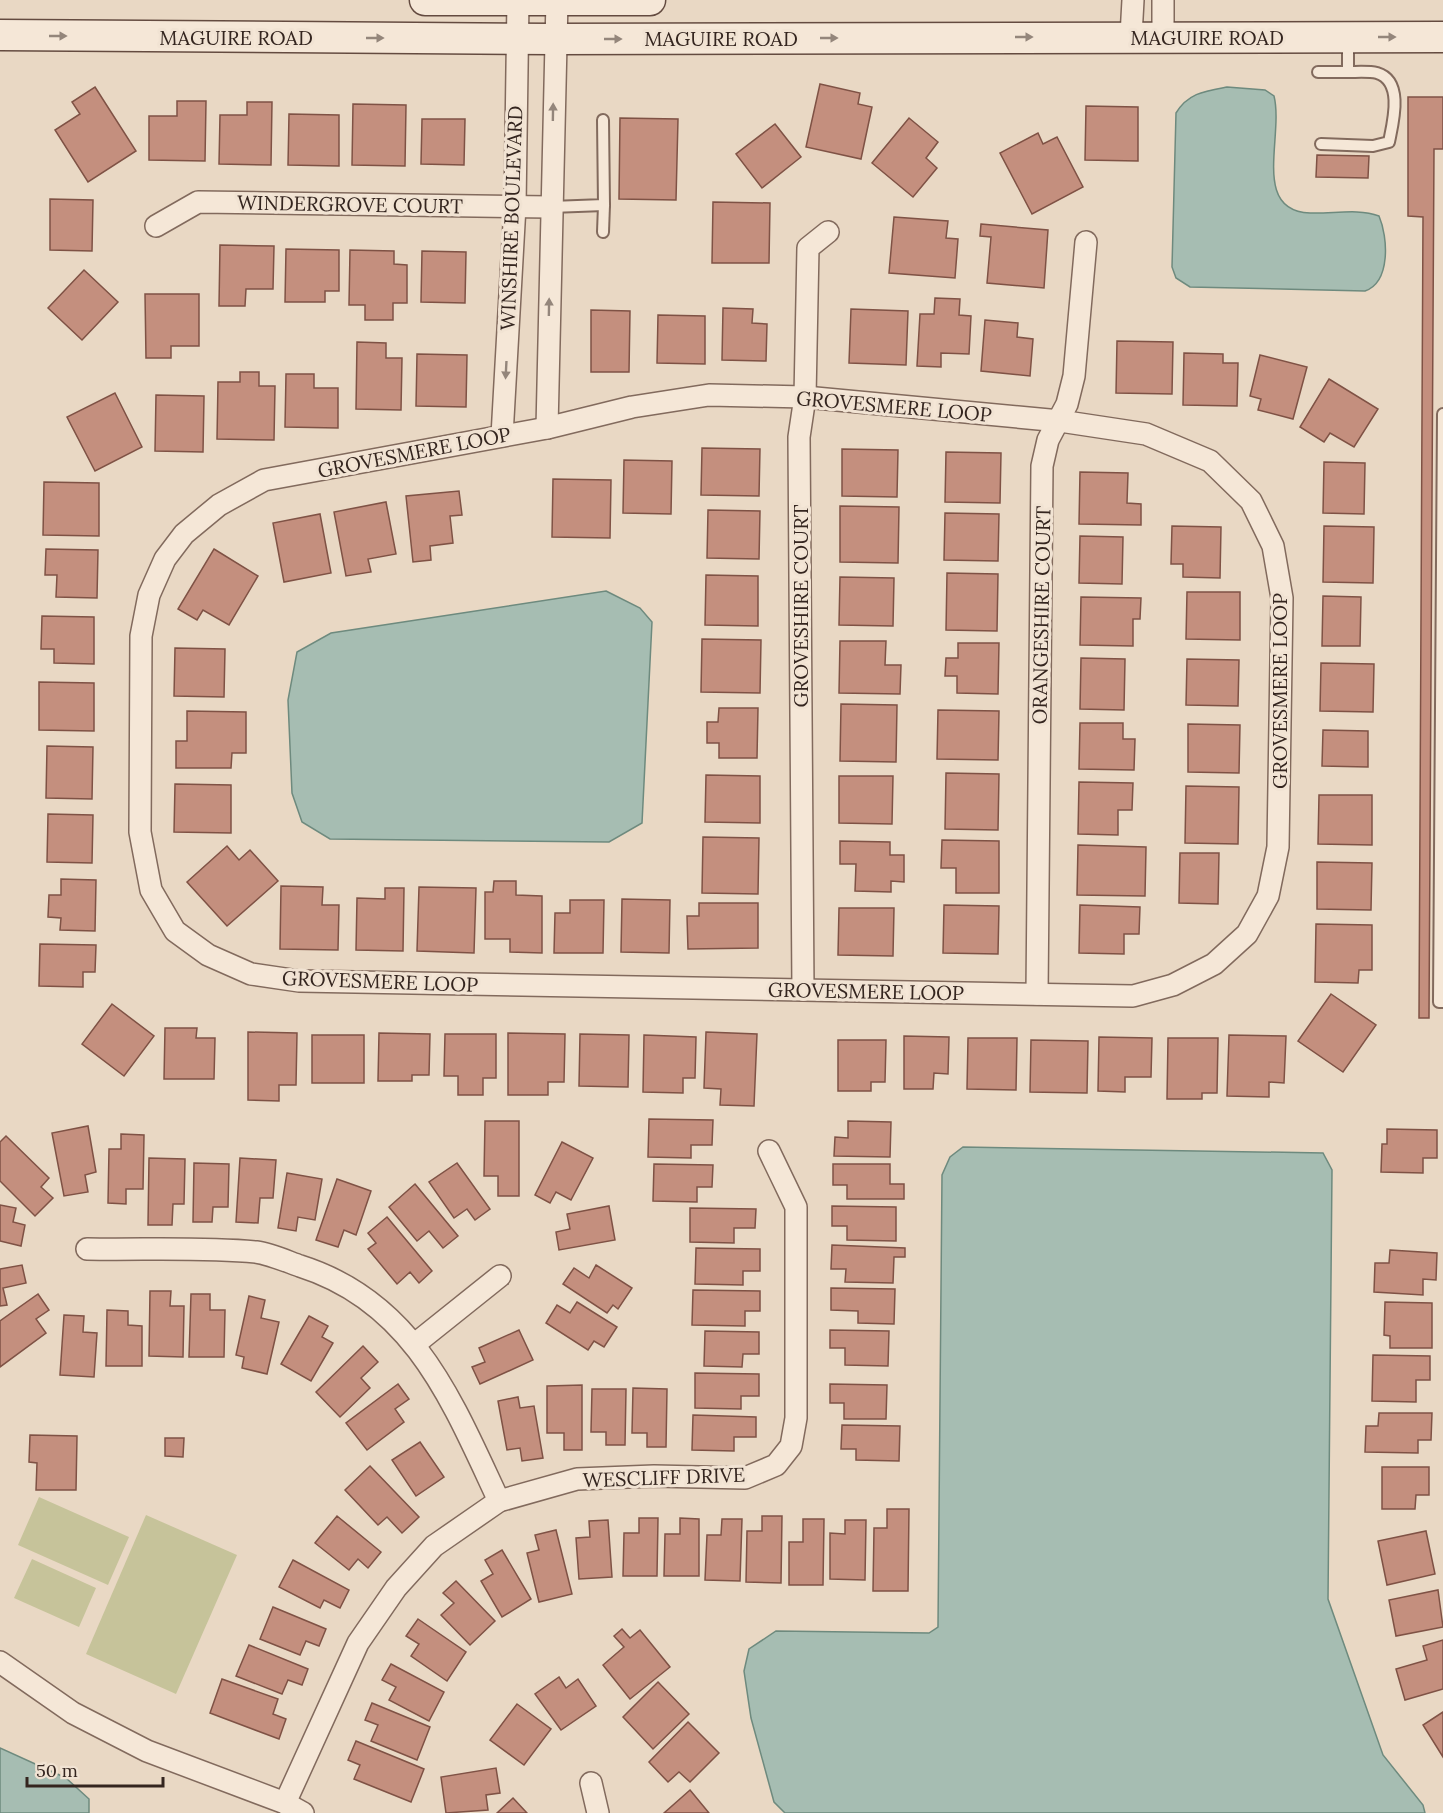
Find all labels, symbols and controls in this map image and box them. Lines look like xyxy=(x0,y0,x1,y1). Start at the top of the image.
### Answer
street label: MAGUIRE ROAD xyxy=(159,25,313,50)
street label: MAGUIRE ROAD xyxy=(1130,25,1284,50)
street label: MAGUIRE ROAD xyxy=(644,26,798,51)
one-way arrow xyxy=(49,31,68,41)
one-way arrow xyxy=(1014,32,1033,42)
one-way arrow xyxy=(1377,32,1396,42)
one-way arrow xyxy=(365,33,384,42)
one-way arrow xyxy=(819,33,838,43)
one-way arrow xyxy=(603,34,622,44)
one-way arrow xyxy=(548,102,558,121)
street label: WINSHIRE BOULEVARD xyxy=(495,105,527,331)
street label: WINDERGROVE COURT xyxy=(237,190,463,218)
one-way arrow xyxy=(544,297,554,316)
one-way arrow xyxy=(501,360,510,379)
street label: GROVESMERE LOOP xyxy=(795,385,993,427)
street label: GROVESMERE LOOP xyxy=(315,421,513,483)
street label: GROVESHIRE COURT xyxy=(788,504,813,707)
street label: ORANGESHIRE COURT xyxy=(1027,505,1055,725)
street label: GROVESMERE LOOP xyxy=(1267,593,1292,789)
street label: GROVESMERE LOOP xyxy=(282,965,478,997)
street label: GROVESMERE LOOP xyxy=(768,977,964,1005)
street label: WESCLIFF DRIVE xyxy=(582,1462,746,1492)
scale bar xyxy=(27,1750,164,1788)
text: 50 m xyxy=(36,1759,78,1782)

